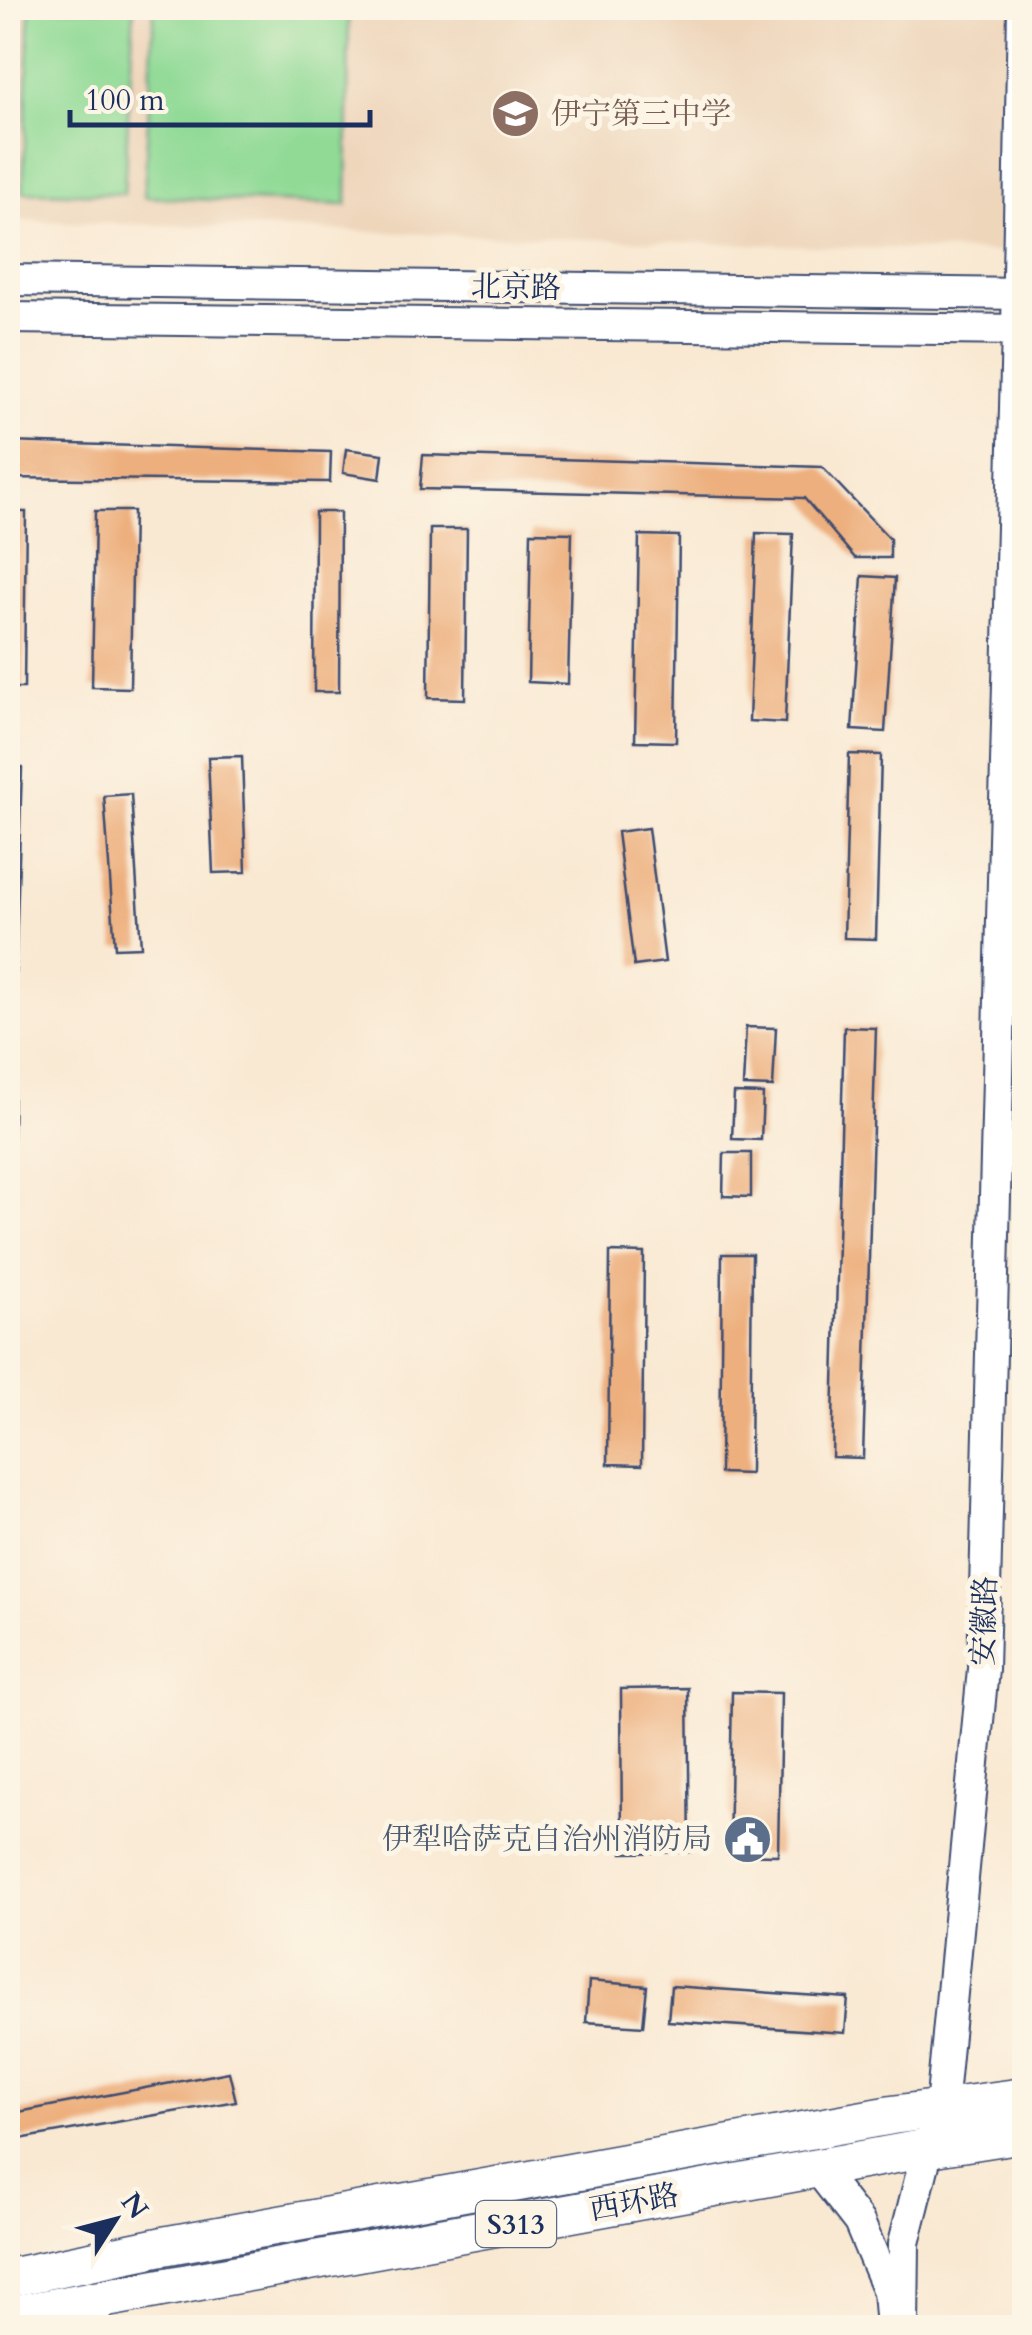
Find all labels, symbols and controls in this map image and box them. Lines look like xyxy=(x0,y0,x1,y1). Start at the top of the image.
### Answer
scale bar xyxy=(70,65,370,127)
text: 100 m xyxy=(85,80,165,121)
school or university icon: 伊宁第三中学 xyxy=(490,88,542,140)
place label: 伊宁第三中学 xyxy=(551,94,731,135)
street label: 北京路 xyxy=(471,266,561,309)
street label: 安徽路 xyxy=(962,1575,1007,1667)
public building icon: 伊犁哈萨克自治州消防局 xyxy=(721,1813,773,1865)
place label: 伊犁哈萨克自治州消防局 xyxy=(382,1819,712,1860)
north arrow xyxy=(65,2170,165,2270)
street label: 西环路 xyxy=(586,2174,682,2230)
text: N xyxy=(112,2185,157,2227)
road number: S313 xyxy=(476,2201,556,2247)

